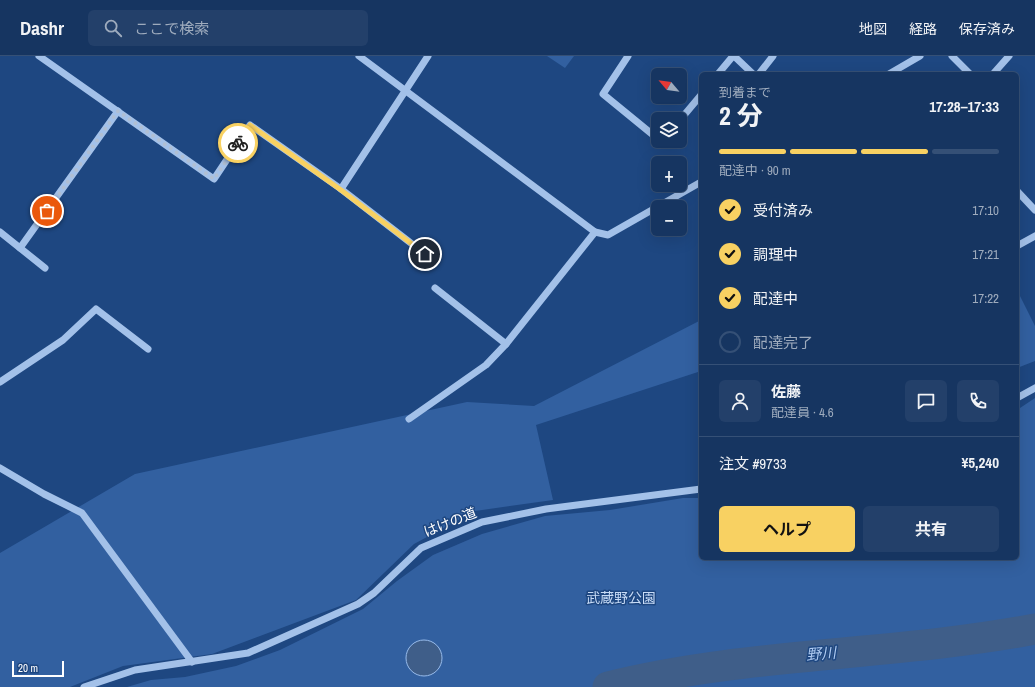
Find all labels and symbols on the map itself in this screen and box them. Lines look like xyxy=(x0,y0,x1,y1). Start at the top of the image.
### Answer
north arrow xyxy=(651,68,687,104)
courier xyxy=(218,123,258,163)
pin xyxy=(30,194,64,228)
pin xyxy=(408,237,442,271)
street label: はけの道 xyxy=(421,503,479,541)
park label: 武蔵野公園 xyxy=(586,589,656,607)
water label: 野川 xyxy=(805,642,839,665)
scale bar xyxy=(12,659,64,678)

